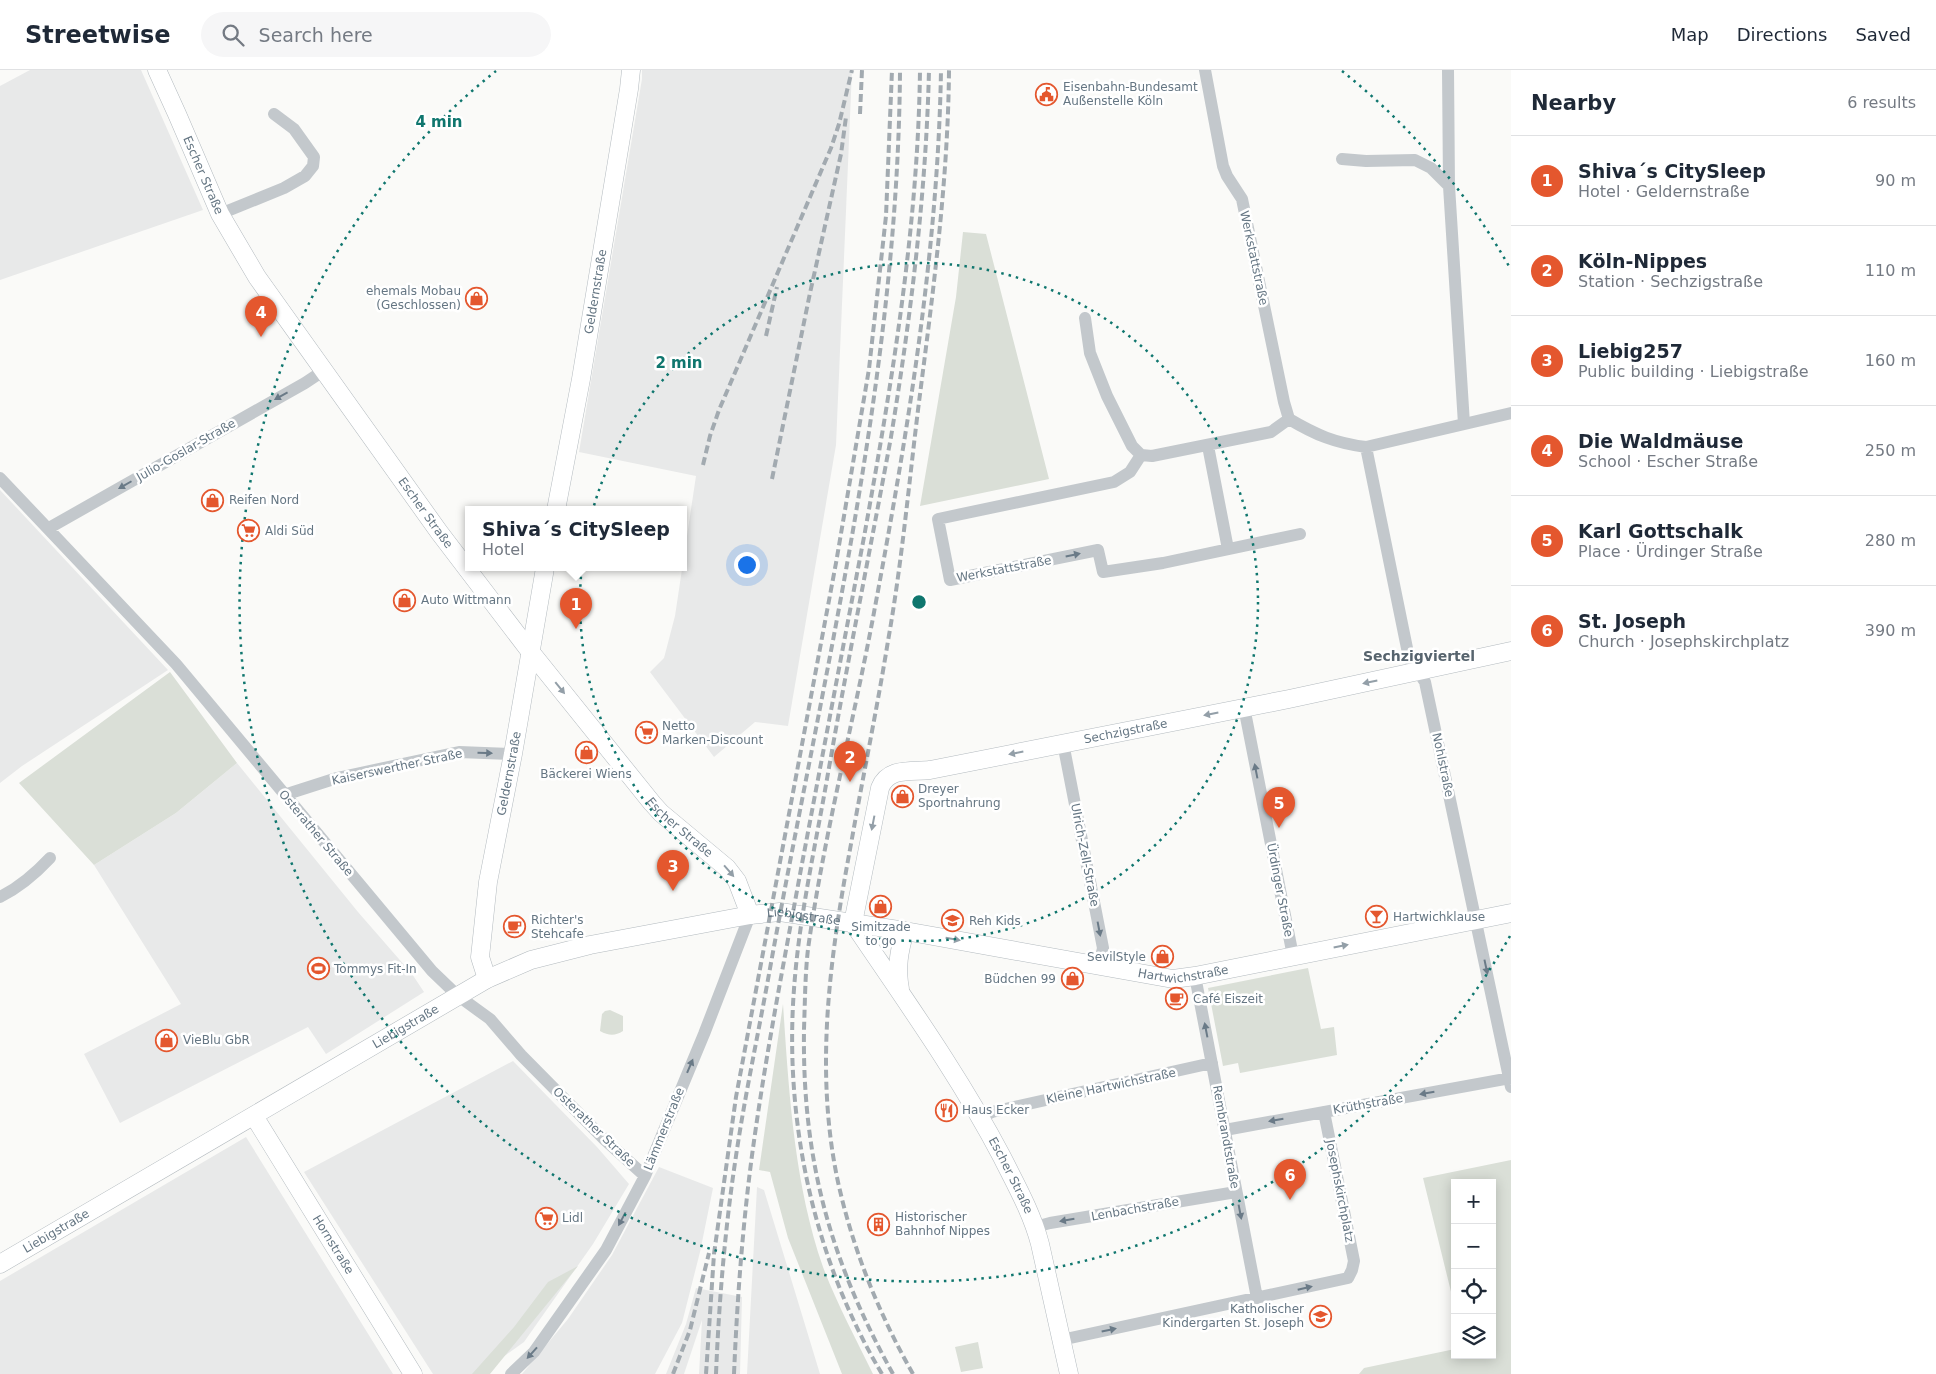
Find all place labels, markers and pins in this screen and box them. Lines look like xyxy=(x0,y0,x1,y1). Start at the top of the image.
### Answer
place label: Eisenbahn-Bundesamt Außenstelle Köln xyxy=(1063,80,1198,108)
public building icon: Eisenbahn-Bundesamt Außenstelle Köln xyxy=(1035,82,1059,106)
place label: ehemals Mobau (Geschlossen) xyxy=(366,284,461,312)
shop icon: ehemals Mobau (Geschlossen) xyxy=(465,286,489,310)
pin: 4 xyxy=(245,296,277,337)
shop icon: Reifen Nord xyxy=(201,488,225,512)
place label: Reifen Nord xyxy=(229,493,299,507)
supermarket icon: Aldi Süd xyxy=(237,519,261,543)
place label: Aldi Süd xyxy=(265,524,314,538)
shop icon: Auto Wittmann xyxy=(393,588,417,612)
pin: 1 xyxy=(560,588,592,629)
place label: Auto Wittmann xyxy=(421,593,511,607)
centre of rings xyxy=(910,593,928,611)
place label: Netto Marken-Discount xyxy=(662,719,763,747)
supermarket icon: Netto Marken-Discount xyxy=(634,721,658,745)
shop icon: Bäckerei Wiens xyxy=(574,741,598,765)
pin: 2 xyxy=(834,741,866,782)
place label: Bäckerei Wiens xyxy=(540,767,632,781)
place label: Dreyer Sportnahrung xyxy=(918,782,1001,810)
shop icon: Dreyer Sportnahrung xyxy=(890,784,914,808)
pin: 5 xyxy=(1263,787,1295,828)
pin: 3 xyxy=(657,850,689,891)
shop icon: Simitzade to go xyxy=(869,894,893,918)
bar icon: Hartwichklause xyxy=(1365,905,1389,929)
school or university icon: Reh Kids xyxy=(941,909,965,933)
place label: Hartwichklause xyxy=(1393,910,1485,924)
place label: Richter's Stehcafe xyxy=(531,913,584,941)
place label: Reh Kids xyxy=(969,914,1021,928)
cafe icon: Richter's Stehcafe xyxy=(503,915,527,939)
place label: Simitzade to go xyxy=(851,920,911,948)
shop icon: SevilStyle xyxy=(1150,945,1174,969)
place label: SevilStyle xyxy=(1087,950,1146,964)
sports icon: Tommys Fit-In xyxy=(306,957,330,981)
place label: Tommys Fit-In xyxy=(333,962,417,976)
shop icon: Büdchen 99 xyxy=(1060,967,1084,991)
place label: Büdchen 99 xyxy=(984,972,1056,986)
cafe icon: Café Eiszeit xyxy=(1165,987,1189,1011)
place label: Café Eiszeit xyxy=(1193,992,1263,1006)
shop icon: VieBlu GbR xyxy=(155,1028,179,1052)
place label: VieBlu GbR xyxy=(183,1033,250,1047)
restaurant icon: Haus Ecker xyxy=(934,1098,958,1122)
place label: Haus Ecker xyxy=(962,1103,1029,1117)
pin: 6 xyxy=(1274,1159,1306,1200)
supermarket icon: Lidl xyxy=(534,1206,558,1230)
place label: Historischer Bahnhof Nippes xyxy=(895,1210,990,1238)
place label: Lidl xyxy=(562,1211,583,1225)
building icon: Historischer Bahnhof Nippes xyxy=(867,1212,891,1236)
place label: Katholischer Kindergarten St. Joseph xyxy=(1162,1302,1304,1330)
school or university icon: Katholischer Kindergarten St. Joseph xyxy=(1308,1304,1332,1328)

